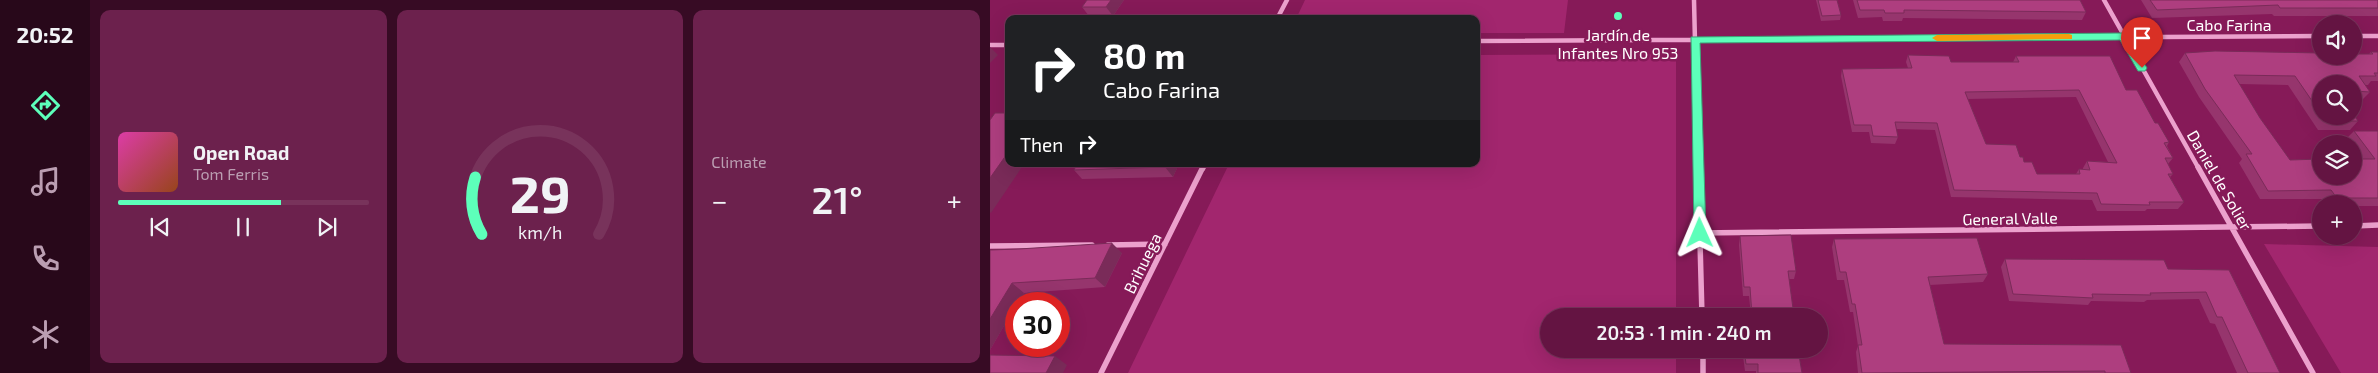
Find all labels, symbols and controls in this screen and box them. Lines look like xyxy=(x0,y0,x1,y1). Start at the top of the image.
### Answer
marker: Jardín de Infantes Nro 953 xyxy=(1612,10,1624,22)
street label: Cabo Farina xyxy=(2186,15,2272,34)
map controls xyxy=(2312,15,2362,245)
button: sound xyxy=(2312,15,2362,65)
pin xyxy=(2121,17,2163,68)
text: 20:52 xyxy=(16,21,74,47)
icon: arrive xyxy=(2128,24,2156,52)
place label: Jardín de Infantes Nro 953 xyxy=(1558,25,1678,62)
text: 80 m xyxy=(1103,34,1185,76)
icon: right xyxy=(1020,35,1085,100)
button: search xyxy=(2312,75,2362,125)
text: Cabo Farina xyxy=(1103,76,1220,102)
icon: directions xyxy=(28,88,63,123)
street label: Daniel de Solier xyxy=(2184,127,2257,234)
icon: right xyxy=(1073,130,1101,158)
text: Then xyxy=(1020,133,1063,156)
button: layers xyxy=(2312,135,2362,185)
text: Open Road xyxy=(193,141,289,164)
text: Climate xyxy=(711,152,767,171)
text: 29 xyxy=(510,161,570,223)
icon: music xyxy=(28,164,63,199)
text: Tom Ferris xyxy=(193,164,269,183)
text: 21° xyxy=(812,176,863,222)
text: − xyxy=(711,183,728,217)
text: + xyxy=(947,183,962,217)
button: + xyxy=(2312,195,2362,245)
position arrow xyxy=(1673,206,1725,258)
street label: General Valle xyxy=(1962,208,2058,228)
icon: previous xyxy=(146,213,174,241)
icon: pause xyxy=(229,213,257,241)
icon: next xyxy=(313,213,341,241)
text: km/h xyxy=(518,221,562,243)
street label: Brihuega xyxy=(1119,230,1165,296)
icon: phone xyxy=(28,241,63,276)
speed limit sign: 30 xyxy=(1005,292,1070,357)
icon: climate xyxy=(28,317,63,352)
text: 20:53 · 1 min · 240 m xyxy=(1597,321,1771,344)

